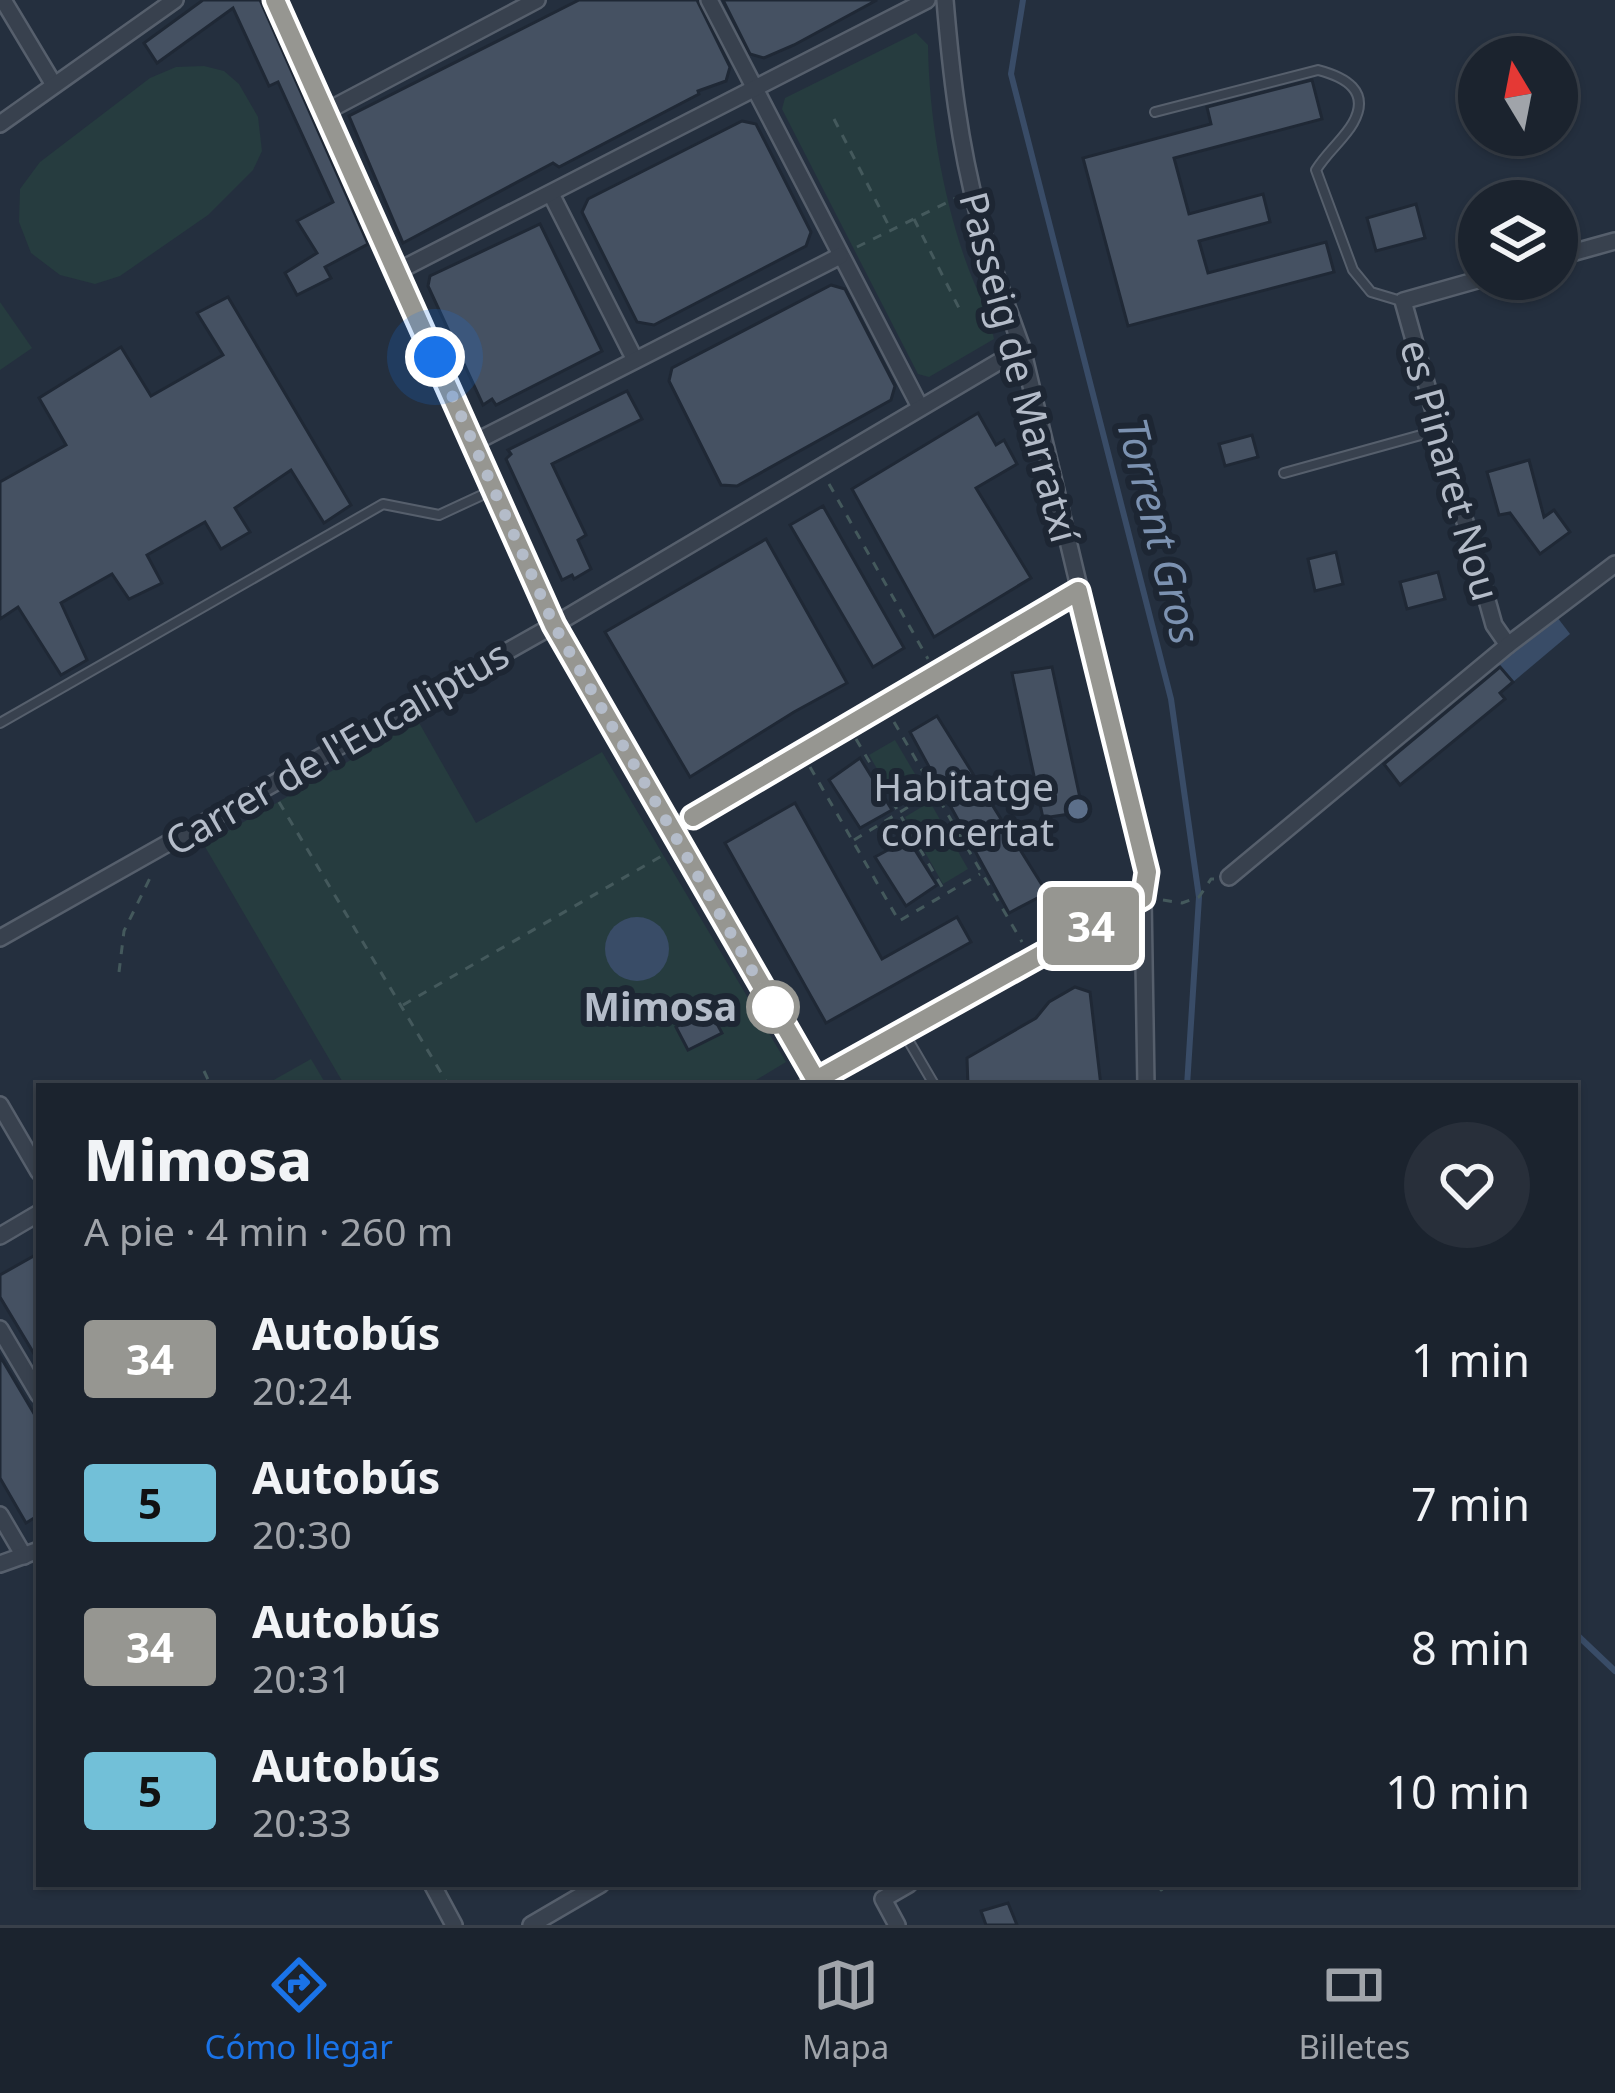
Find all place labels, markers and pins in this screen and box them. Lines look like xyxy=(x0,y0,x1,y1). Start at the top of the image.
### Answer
place label: Habitatge concertat xyxy=(873,759,1054,857)
marker: Habitatge concertat xyxy=(1065,796,1091,822)
place label: Mimosa xyxy=(583,979,737,1032)
marker: Mimosa xyxy=(748,982,798,1032)

